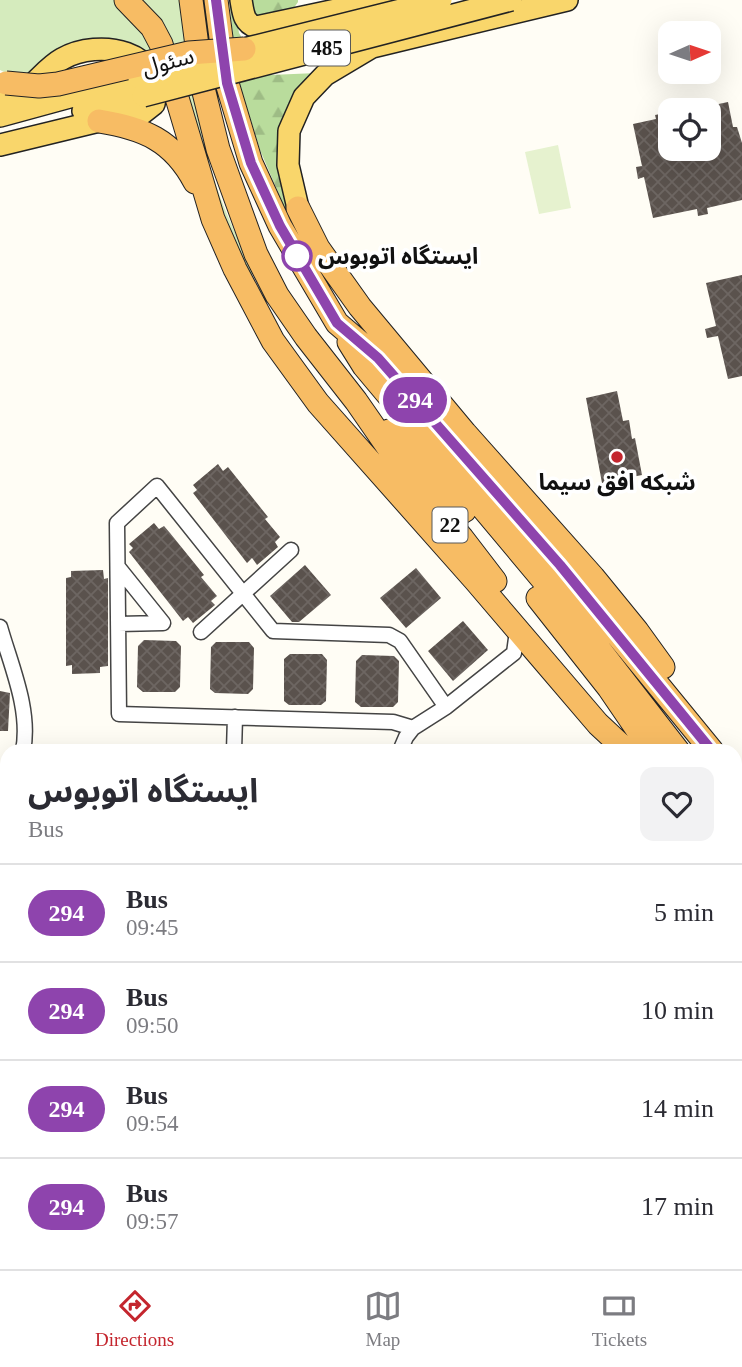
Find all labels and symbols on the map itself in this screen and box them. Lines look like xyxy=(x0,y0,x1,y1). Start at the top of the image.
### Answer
north arrow xyxy=(658,21,721,84)
road number: 485 xyxy=(304,30,350,66)
street label: سئول xyxy=(139,43,197,82)
marker: ایستگاه اتوبوس xyxy=(282,241,312,271)
place label: ایستگاه اتوبوس xyxy=(318,244,478,270)
line badge: 294 xyxy=(375,377,455,423)
marker: شبکه افق سیما xyxy=(609,449,625,465)
place label: شبکه افق سیما xyxy=(538,470,696,497)
road number: 22 xyxy=(433,508,468,542)

